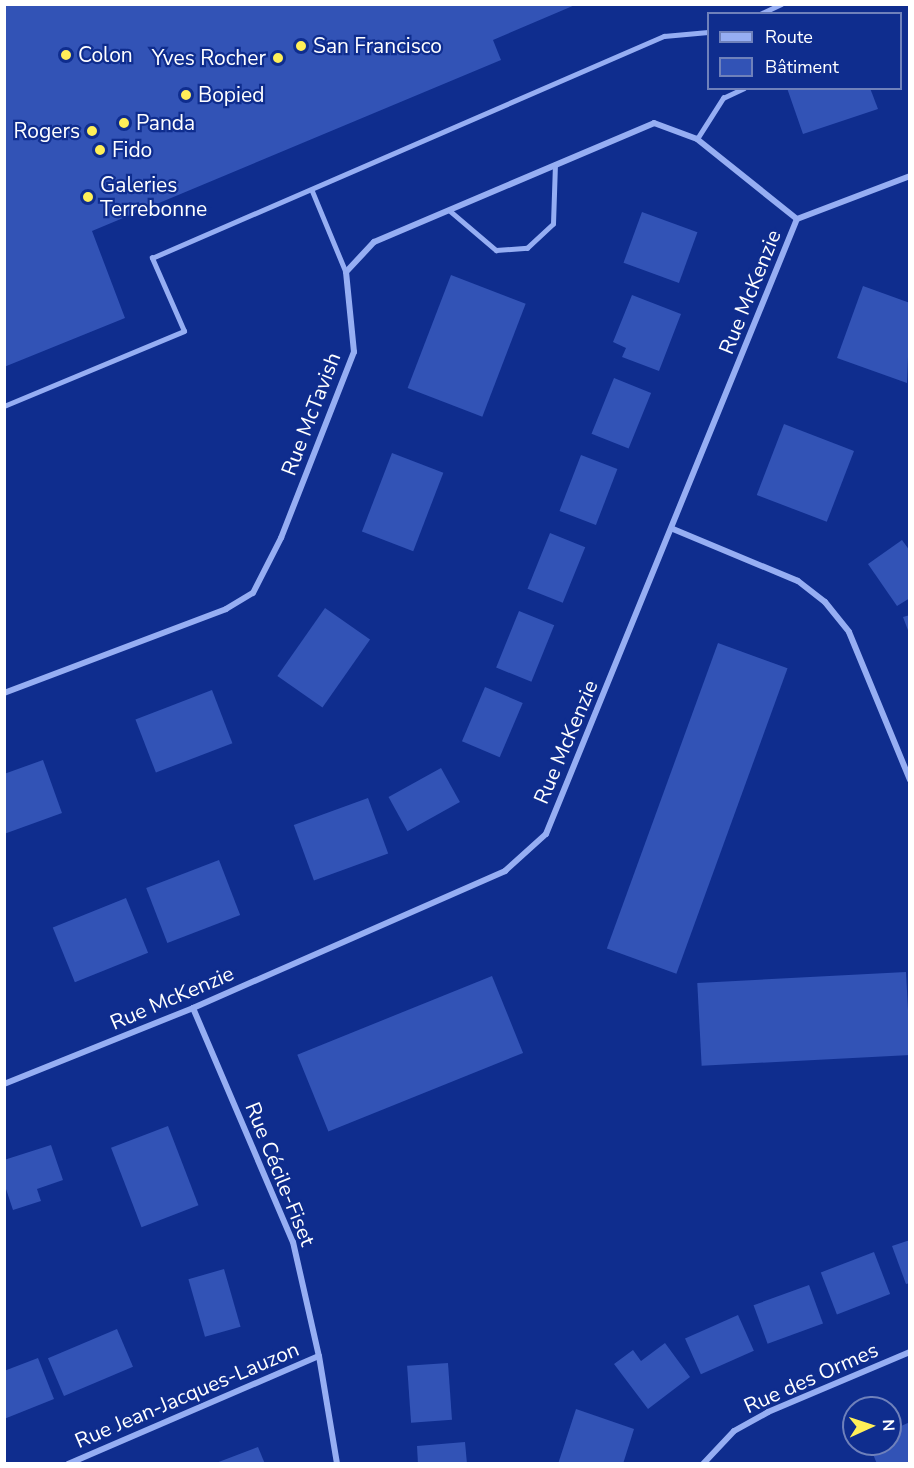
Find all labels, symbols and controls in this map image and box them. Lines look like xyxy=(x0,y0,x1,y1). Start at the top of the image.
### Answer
legend xyxy=(707,12,902,90)
text: Route xyxy=(765,25,813,49)
place label: San Francisco xyxy=(313,33,442,59)
marker: San Francisco xyxy=(294,39,308,53)
place label: Colon xyxy=(78,42,133,68)
place label: Yves Rocher xyxy=(152,45,266,71)
marker: Colon xyxy=(59,48,73,62)
marker: Yves Rocher xyxy=(271,51,285,65)
text: Bâtiment xyxy=(765,55,839,79)
place label: Bopied xyxy=(198,82,264,108)
marker: Bopied xyxy=(179,88,193,102)
place label: Panda xyxy=(136,110,195,136)
marker: Panda xyxy=(117,116,131,130)
place label: Rogers xyxy=(14,118,80,144)
marker: Rogers xyxy=(85,124,99,138)
place label: Fido xyxy=(112,137,152,163)
marker: Fido xyxy=(93,143,107,157)
place label: Galeries Terrebonne xyxy=(100,172,207,222)
marker: Galeries Terrebonne xyxy=(81,190,95,204)
street label: Rue McKenzie xyxy=(714,226,786,358)
street label: Rue McTavish xyxy=(276,349,346,479)
street label: Rue McKenzie xyxy=(529,676,603,808)
street label: Rue McKenzie xyxy=(106,961,238,1035)
street label: Rue Cécile-Fiset xyxy=(240,1098,320,1250)
street label: Rue Jean-Jacques-Lauzon xyxy=(71,1336,303,1454)
street label: Rue des Ormes xyxy=(740,1337,882,1419)
north arrow xyxy=(842,1396,902,1456)
text: N xyxy=(877,1419,899,1432)

